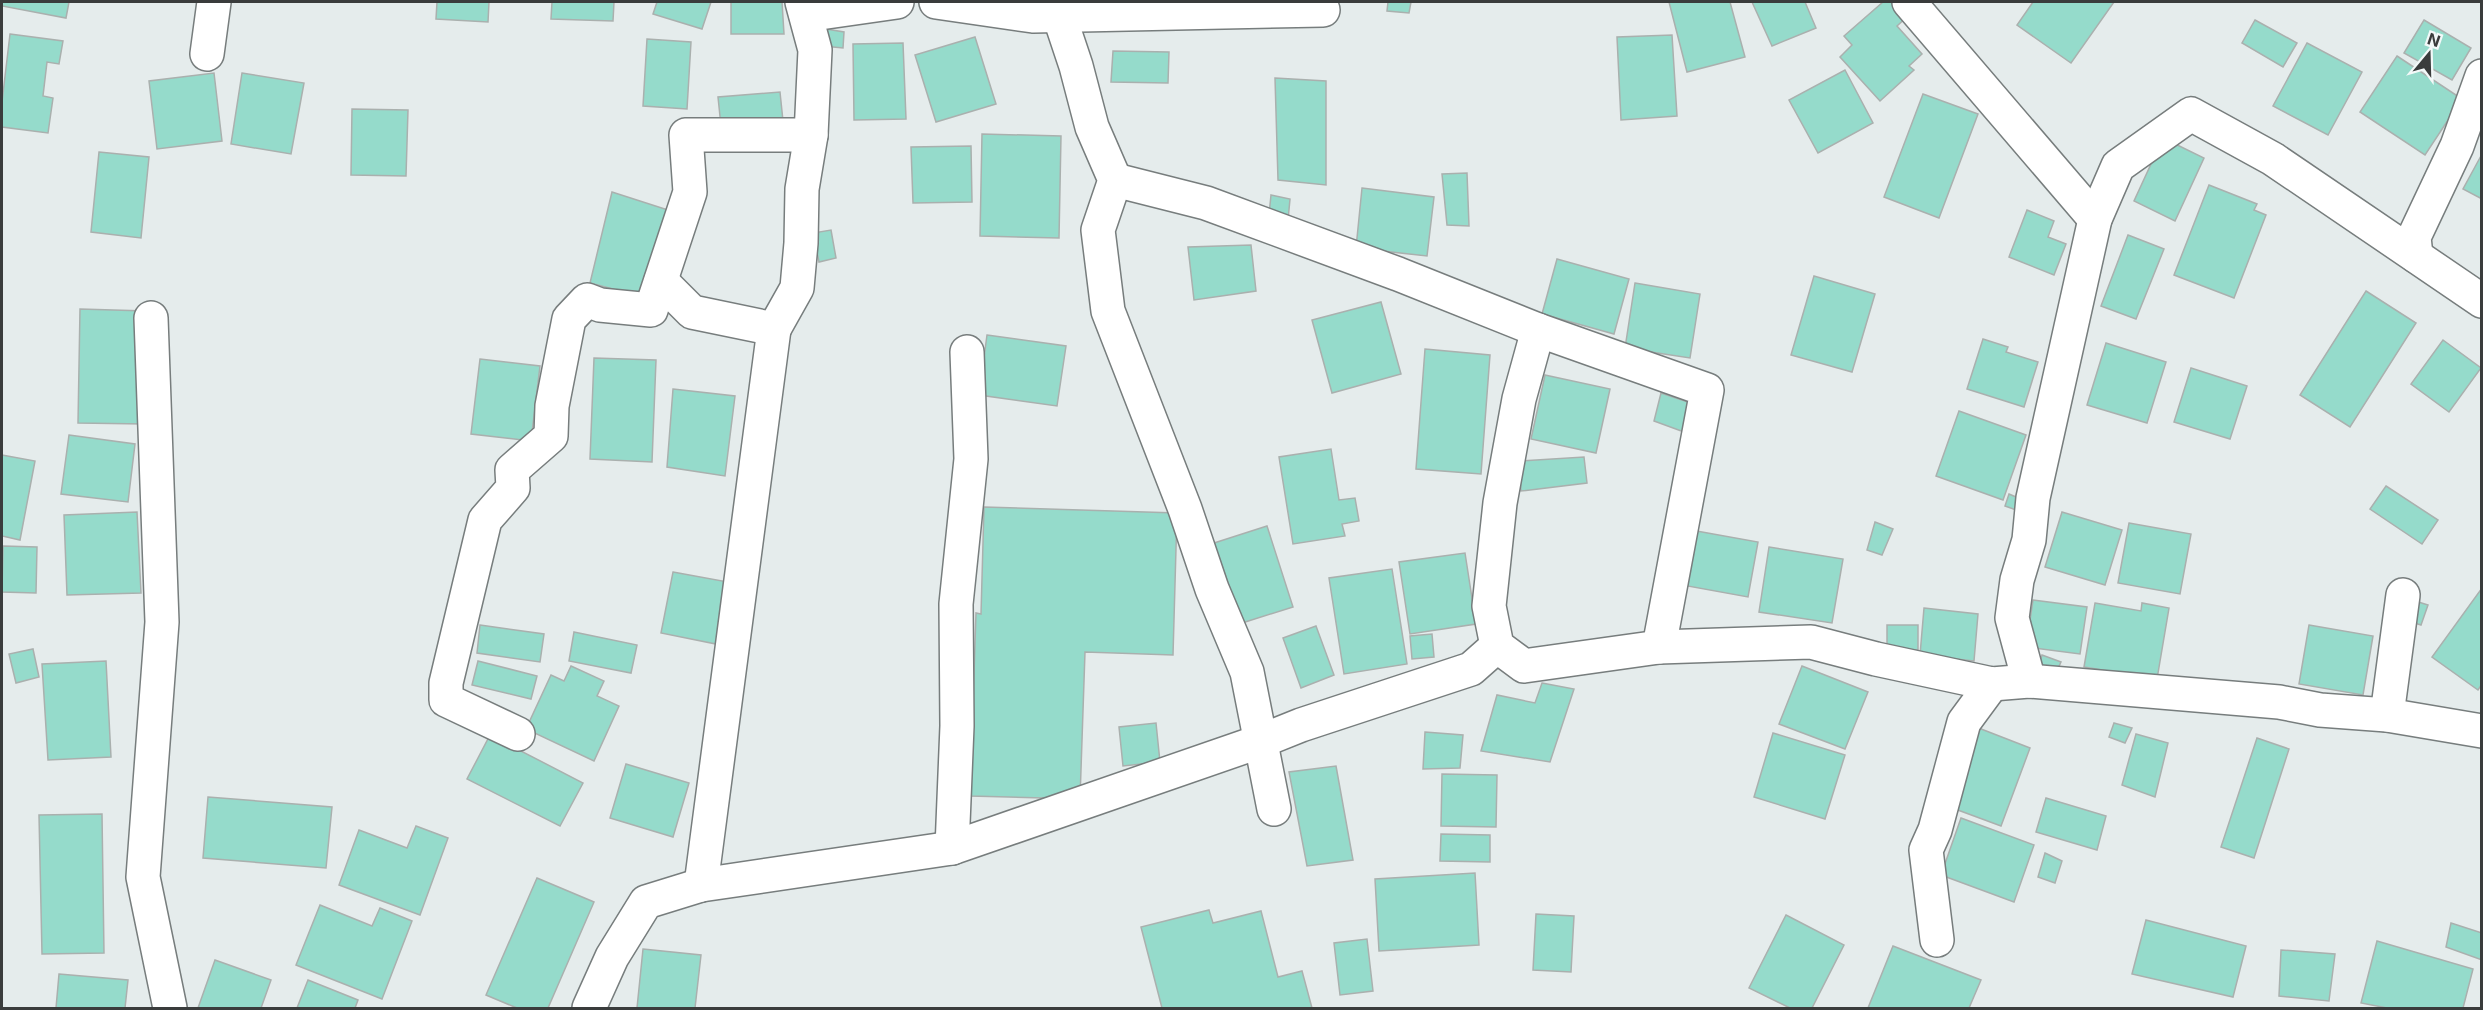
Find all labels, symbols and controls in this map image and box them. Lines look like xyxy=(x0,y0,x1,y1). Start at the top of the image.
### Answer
north arrow xyxy=(2399,24,2459,84)
text: N xyxy=(2425,28,2443,51)

